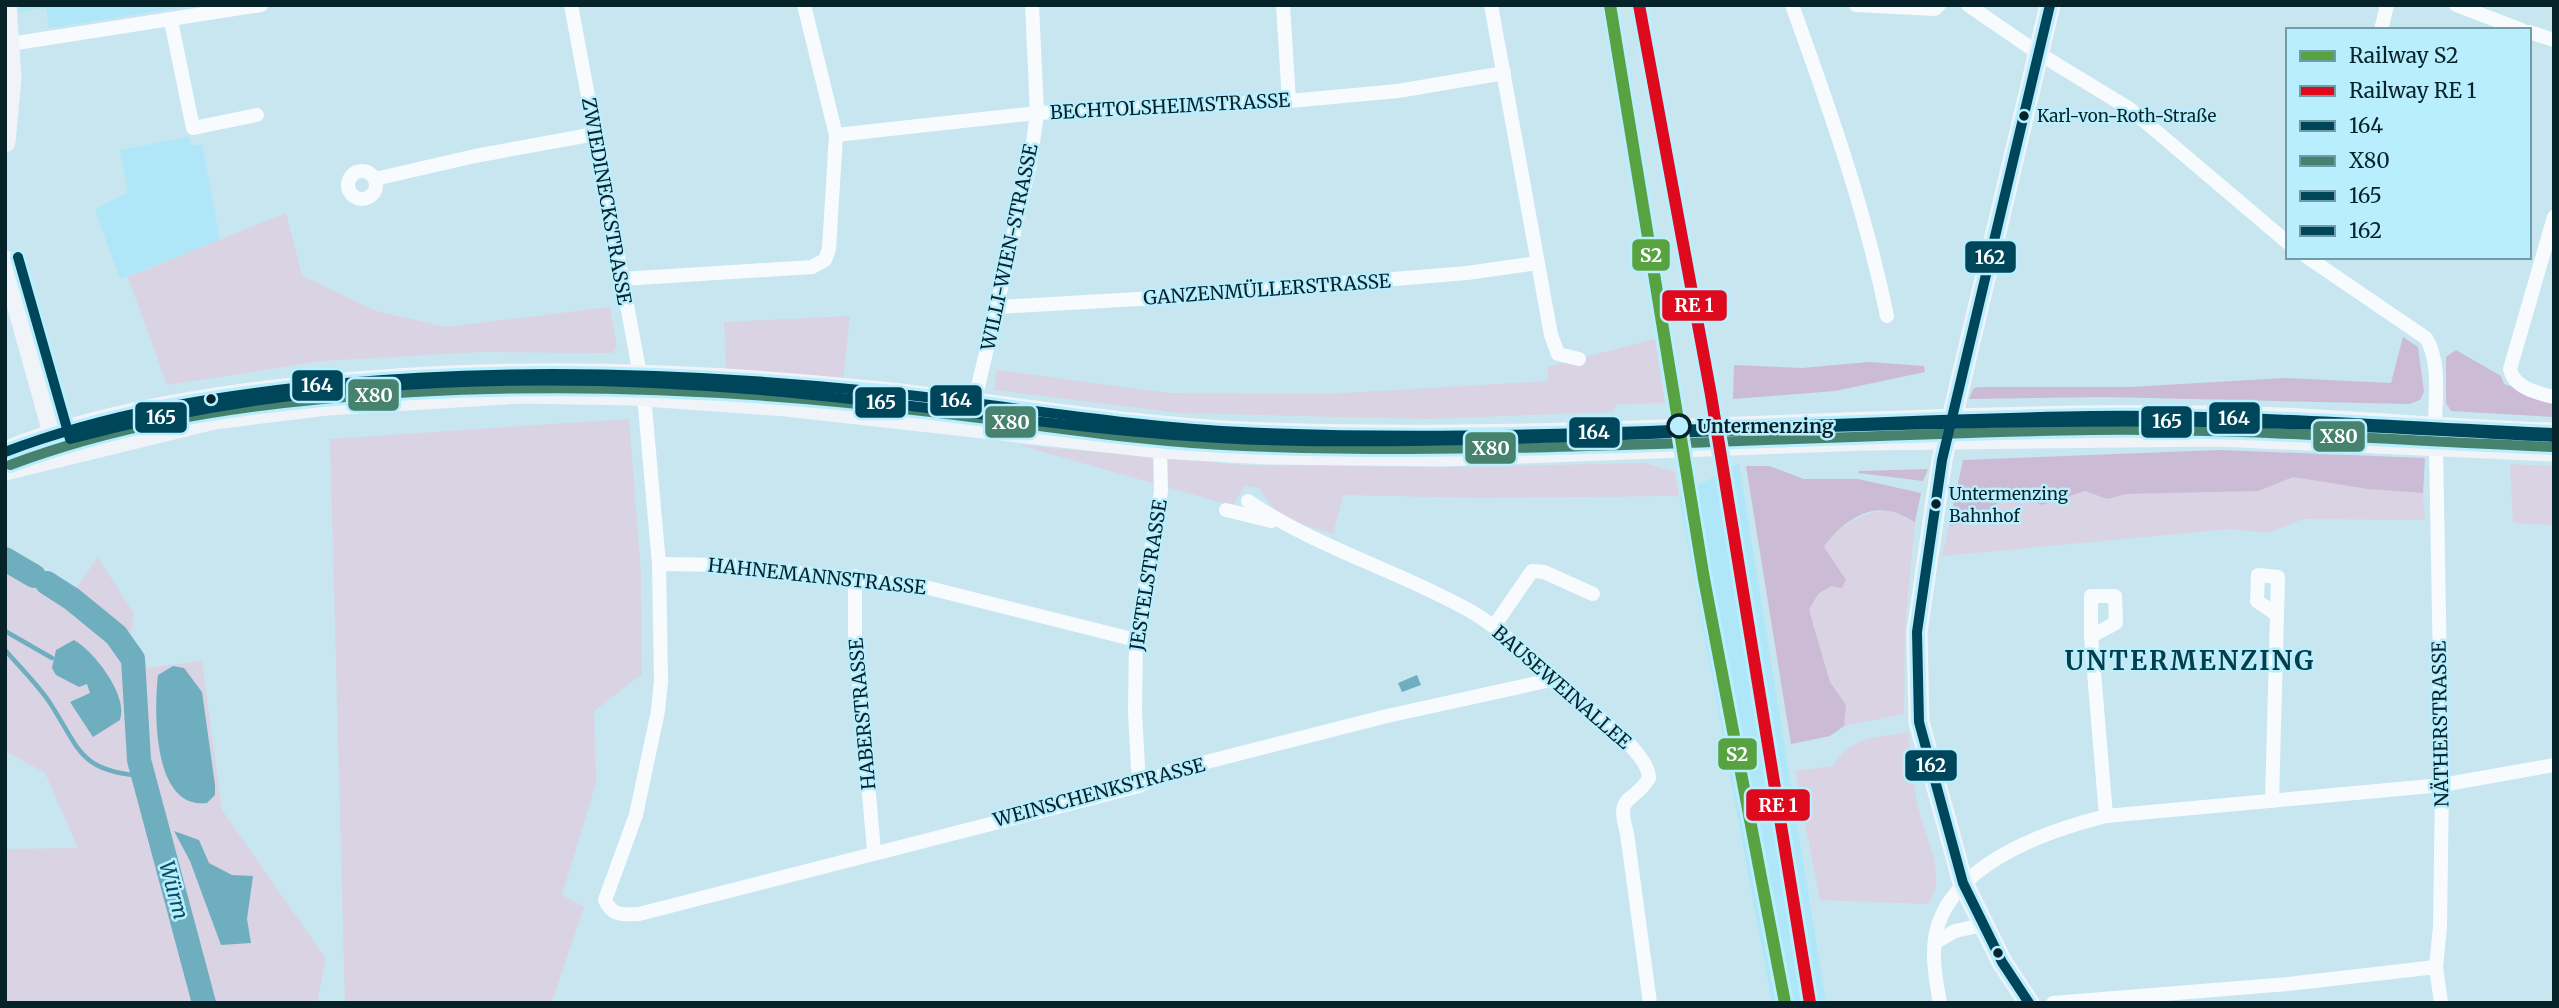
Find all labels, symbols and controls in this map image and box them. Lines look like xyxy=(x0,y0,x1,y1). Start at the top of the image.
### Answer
legend xyxy=(2286,28,2531,259)
text: Railway S2 xyxy=(2349,42,2459,69)
text: Railway RE 1 xyxy=(2349,77,2476,104)
street label: BECHTOLSHEIMSTRASSE xyxy=(1049,88,1291,124)
street label: ZWIEDINECKSTRASSE xyxy=(577,95,637,307)
place label: Karl-von-Roth-Straße xyxy=(2037,105,2216,127)
marker: Karl-von-Roth-Straße xyxy=(2017,109,2031,123)
text: 164 xyxy=(2349,112,2383,139)
street label: WILLI-WIEN-STRASSE xyxy=(975,141,1043,354)
text: X80 xyxy=(2349,147,2390,174)
text: 165 xyxy=(2349,182,2382,209)
text: 162 xyxy=(2349,217,2382,244)
line badge: S2 xyxy=(1631,238,1671,272)
line badge: 162 xyxy=(1964,240,2017,274)
text: S2 xyxy=(1640,243,1662,267)
text: 162 xyxy=(1975,245,2005,269)
street label: GANZENMÜLLERSTRASSE xyxy=(1142,268,1392,310)
line badge: RE 1 xyxy=(1661,289,1728,322)
text: RE 1 xyxy=(1674,293,1714,317)
line badge: 164 xyxy=(291,369,344,402)
text: 164 xyxy=(301,373,333,397)
line badge: X80 xyxy=(347,378,400,412)
text: X80 xyxy=(355,383,393,407)
line badge: 164 xyxy=(929,384,983,417)
line badge: 165 xyxy=(854,386,907,419)
text: 164 xyxy=(940,388,972,412)
text: 165 xyxy=(866,390,896,414)
unlabelled marker xyxy=(204,392,218,406)
line badge: 165 xyxy=(134,401,188,434)
line badge: 164 xyxy=(2208,401,2261,435)
text: 165 xyxy=(146,405,176,429)
line badge: X80 xyxy=(984,405,1037,439)
line badge: 165 xyxy=(2140,405,2193,439)
text: 164 xyxy=(2218,406,2250,430)
text: 165 xyxy=(2152,409,2182,433)
text: X80 xyxy=(992,410,1030,434)
marker: Untermenzing xyxy=(1667,414,1691,438)
place label: Untermenzing xyxy=(1697,414,1834,438)
line badge: 164 xyxy=(1568,416,1621,449)
text: 164 xyxy=(1578,420,1610,444)
line badge: X80 xyxy=(2312,420,2366,453)
text: X80 xyxy=(2320,424,2358,448)
line badge: X80 xyxy=(1464,431,1517,465)
text: X80 xyxy=(1472,436,1510,460)
place label: Untermenzing Bahnhof xyxy=(1949,483,2069,527)
marker: Untermenzing Bahnhof xyxy=(1929,497,1943,511)
street label: JESTELSTRASSE xyxy=(1124,498,1172,653)
street label: HAHNEMANNSTRASSE xyxy=(707,553,927,599)
street label: BAUSEWEINALLEE xyxy=(1488,620,1636,754)
street label: HABERSTRASSE xyxy=(843,637,881,791)
street label: NÄTHERSTRASSE xyxy=(2427,641,2453,807)
district label: UNTERMENZING xyxy=(2065,644,2315,677)
line badge: S2 xyxy=(1717,737,1758,771)
text: S2 xyxy=(1726,742,1748,766)
line badge: 162 xyxy=(1904,749,1958,782)
street label: WEINSCHENKSTRASSE xyxy=(990,752,1207,832)
text: 162 xyxy=(1916,753,1946,777)
line badge: RE 1 xyxy=(1745,788,1811,822)
text: RE 1 xyxy=(1758,793,1798,817)
water label: Würm xyxy=(153,858,195,922)
unlabelled marker xyxy=(1991,946,2005,960)

